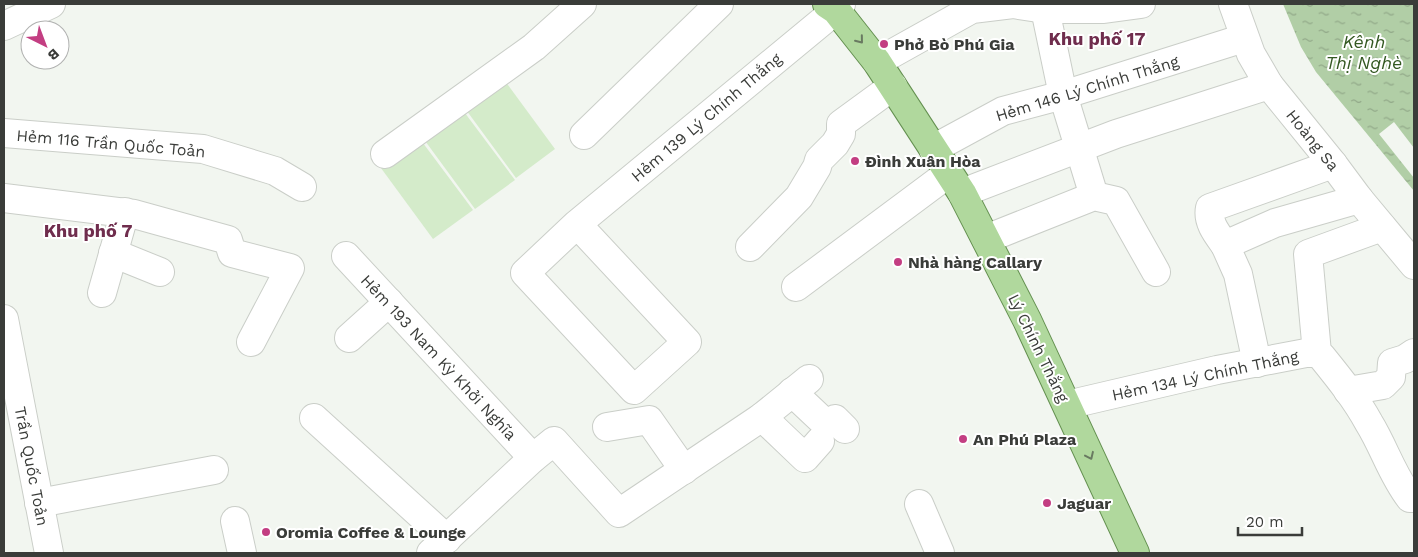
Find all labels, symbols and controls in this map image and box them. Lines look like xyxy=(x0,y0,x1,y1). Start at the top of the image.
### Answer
north arrow xyxy=(20,20,70,70)
district label: Khu phố 17 xyxy=(1049,28,1145,49)
water label: Kênh Thị Nghè xyxy=(1326,31,1402,73)
one-way arrow xyxy=(854,34,863,43)
place label: Phở Bò Phú Gia xyxy=(894,35,1015,54)
marker: Phở Bò Phú Gia xyxy=(878,38,890,50)
text: B xyxy=(44,46,63,64)
street label: Hẻm 139 Lý Chính Thắng xyxy=(627,49,786,186)
street label: Hẻm 146 Lý Chính Thắng xyxy=(993,51,1182,125)
street label: Hoàng Sa xyxy=(1282,106,1343,175)
street label: Hẻm 116 Trần Quốc Toản xyxy=(16,126,206,161)
place label: Đình Xuân Hòa xyxy=(865,152,981,171)
marker: Đình Xuân Hòa xyxy=(849,155,861,167)
district label: Khu phố 7 xyxy=(44,220,132,241)
place label: Nhà hàng Callary xyxy=(908,253,1043,272)
marker: Nhà hàng Callary xyxy=(892,256,904,268)
street label: Hẻm 193 Nam Kỳ Khởi Nghĩa xyxy=(357,271,520,444)
street label: Lý Chính Thắng xyxy=(1004,291,1073,406)
street label: Hẻm 134 Lý Chính Thắng xyxy=(1110,346,1301,405)
street label: Trần Quốc Toản xyxy=(11,405,52,527)
place label: An Phú Plaza xyxy=(973,430,1077,449)
marker: An Phú Plaza xyxy=(957,433,969,445)
one-way arrow xyxy=(1084,451,1095,460)
place label: Jaguar xyxy=(1057,494,1111,513)
marker: Jaguar xyxy=(1041,497,1053,509)
scale bar xyxy=(1238,504,1302,536)
text: 20 m xyxy=(1246,513,1284,531)
place label: Oromia Coffee & Lounge xyxy=(276,523,466,542)
marker: Oromia Coffee & Lounge xyxy=(260,526,272,538)

